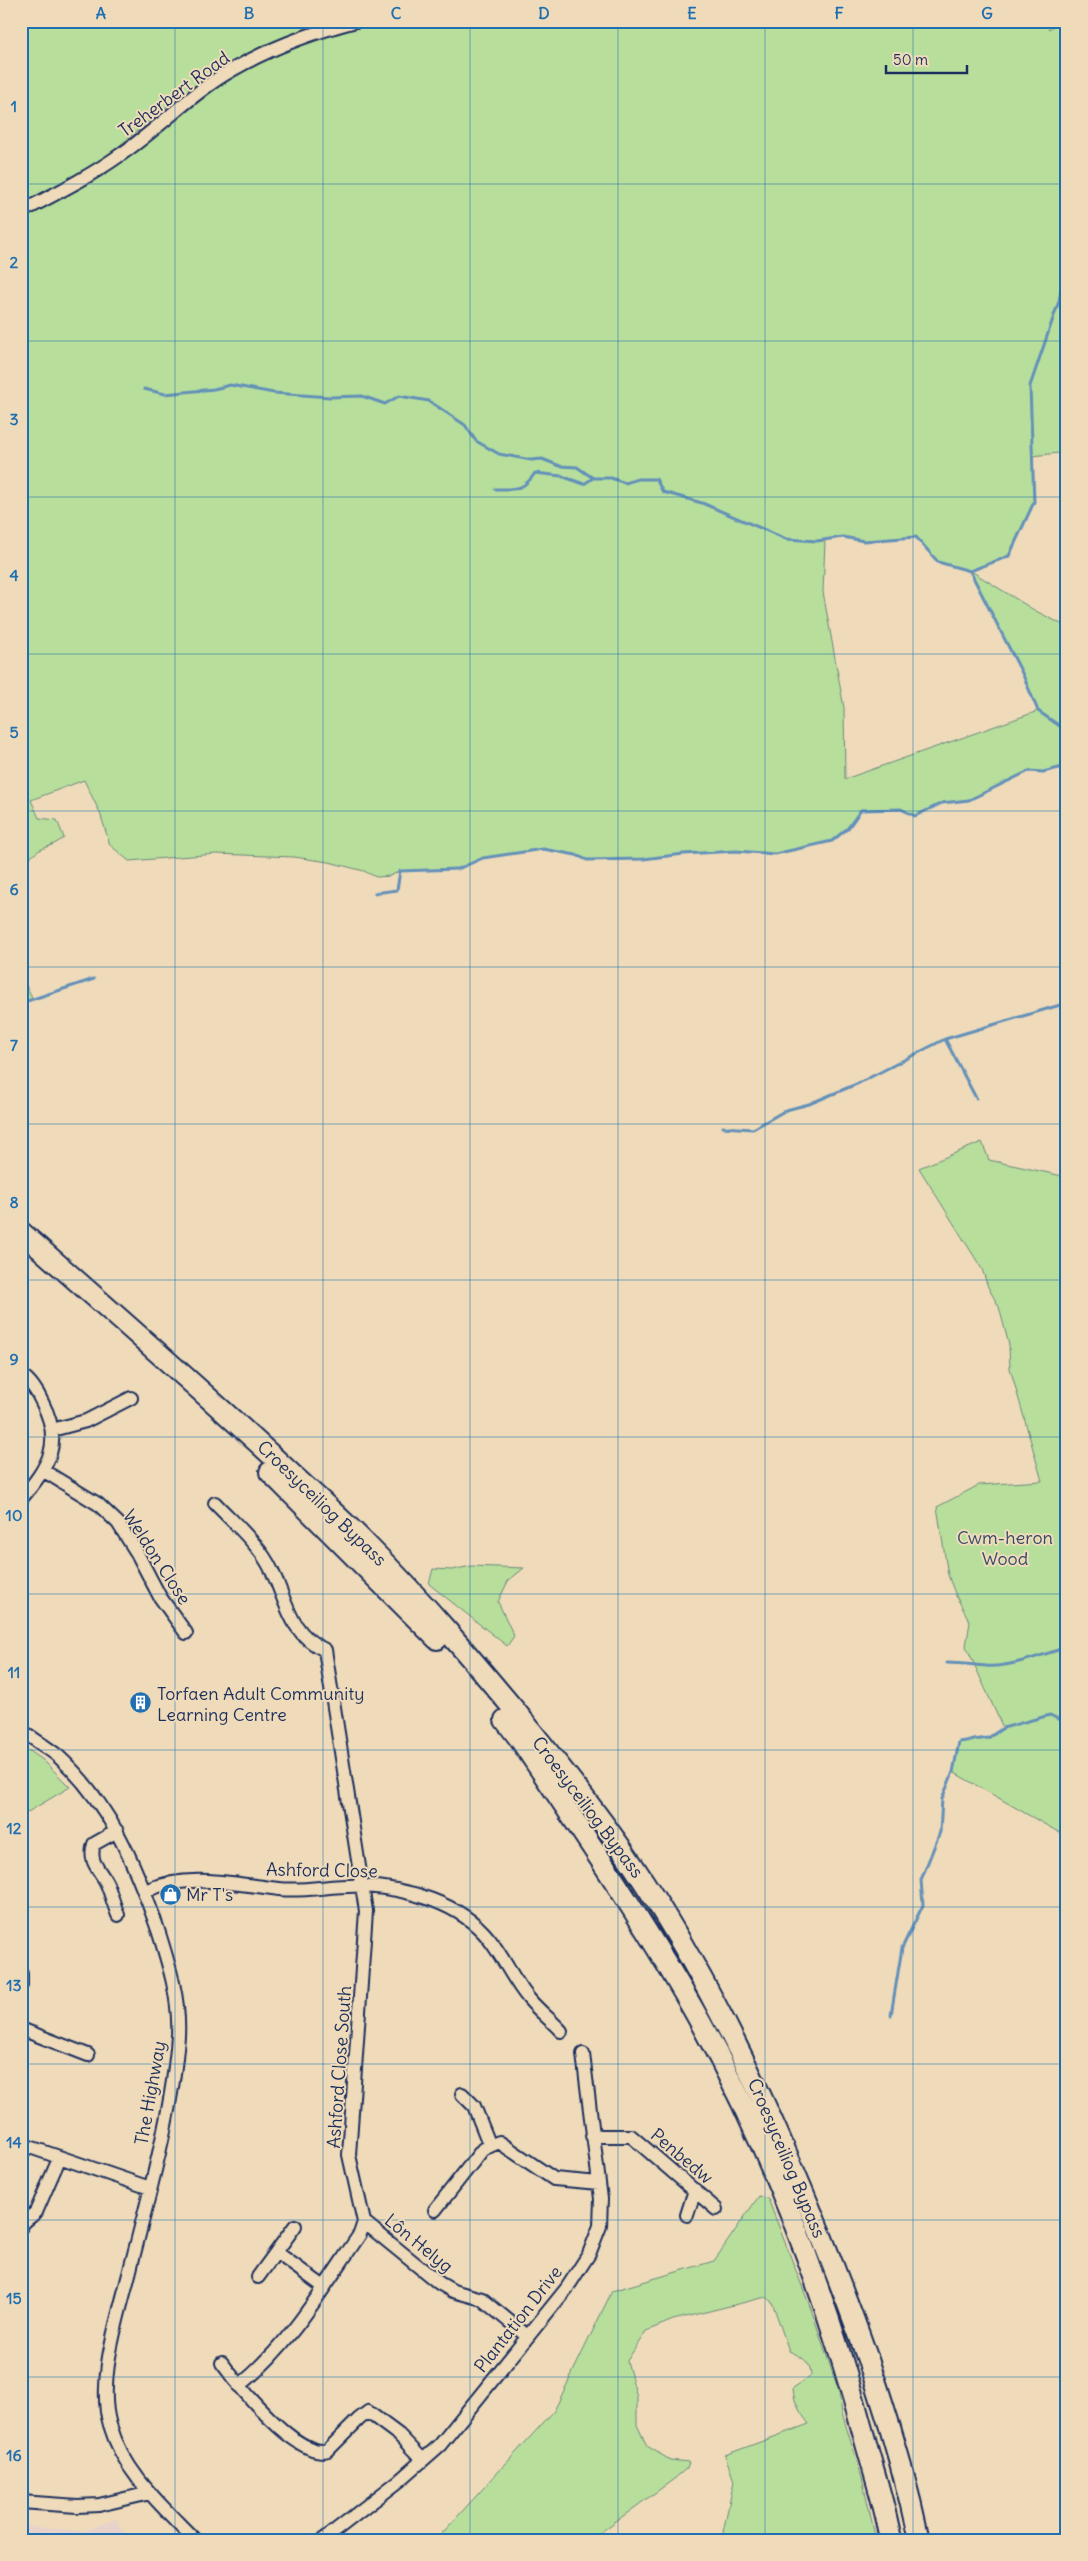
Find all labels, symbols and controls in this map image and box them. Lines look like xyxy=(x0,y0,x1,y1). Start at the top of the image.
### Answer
text: A xyxy=(96,3,106,23)
text: B xyxy=(244,3,255,23)
text: C xyxy=(391,3,402,23)
text: D xyxy=(538,3,550,23)
text: E xyxy=(687,3,697,23)
text: F xyxy=(834,3,844,23)
text: G xyxy=(981,3,993,23)
scale bar xyxy=(886,42,967,74)
street label: Treherbert Road xyxy=(114,46,234,142)
text: 50 m xyxy=(893,50,928,69)
text: 1 xyxy=(11,96,17,116)
text: 2 xyxy=(10,252,19,272)
text: 3 xyxy=(9,409,19,429)
text: 4 xyxy=(9,565,19,585)
text: 5 xyxy=(9,722,19,742)
text: 6 xyxy=(9,879,19,899)
text: 7 xyxy=(10,1035,18,1055)
text: 8 xyxy=(9,1192,19,1212)
text: 9 xyxy=(9,1349,19,1369)
street label: Croesyceiliog Bypass xyxy=(252,1435,392,1571)
text: 10 xyxy=(6,1505,22,1525)
street label: Weldon Close xyxy=(118,1505,196,1609)
park label: Cwm-heron Wood xyxy=(957,1526,1053,1570)
text: 11 xyxy=(8,1662,20,1682)
place label: Torfaen Adult Community Learning Centre xyxy=(157,1682,365,1726)
building icon: Torfaen Adult Community Learning Centre xyxy=(129,1691,153,1715)
street label: Croesyceiliog Bypass xyxy=(527,1732,649,1882)
text: 12 xyxy=(6,1818,22,1838)
street label: Ashford Close xyxy=(266,1858,378,1882)
shop icon: Mr T's xyxy=(158,1882,182,1906)
place label: Mr T's xyxy=(186,1883,233,1906)
text: 13 xyxy=(6,1975,22,1995)
street label: Ashford Close South xyxy=(322,1985,356,2149)
street label: The Highway xyxy=(130,2039,170,2147)
street label: Croesyceiliog Bypass xyxy=(743,2075,831,2241)
street label: Penbedw xyxy=(646,2123,718,2189)
text: 14 xyxy=(6,2132,22,2152)
street label: Lôn Helyg xyxy=(380,2209,458,2277)
street label: Plantation Drive xyxy=(469,2261,567,2377)
text: 15 xyxy=(6,2288,22,2308)
text: 16 xyxy=(6,2445,22,2465)

